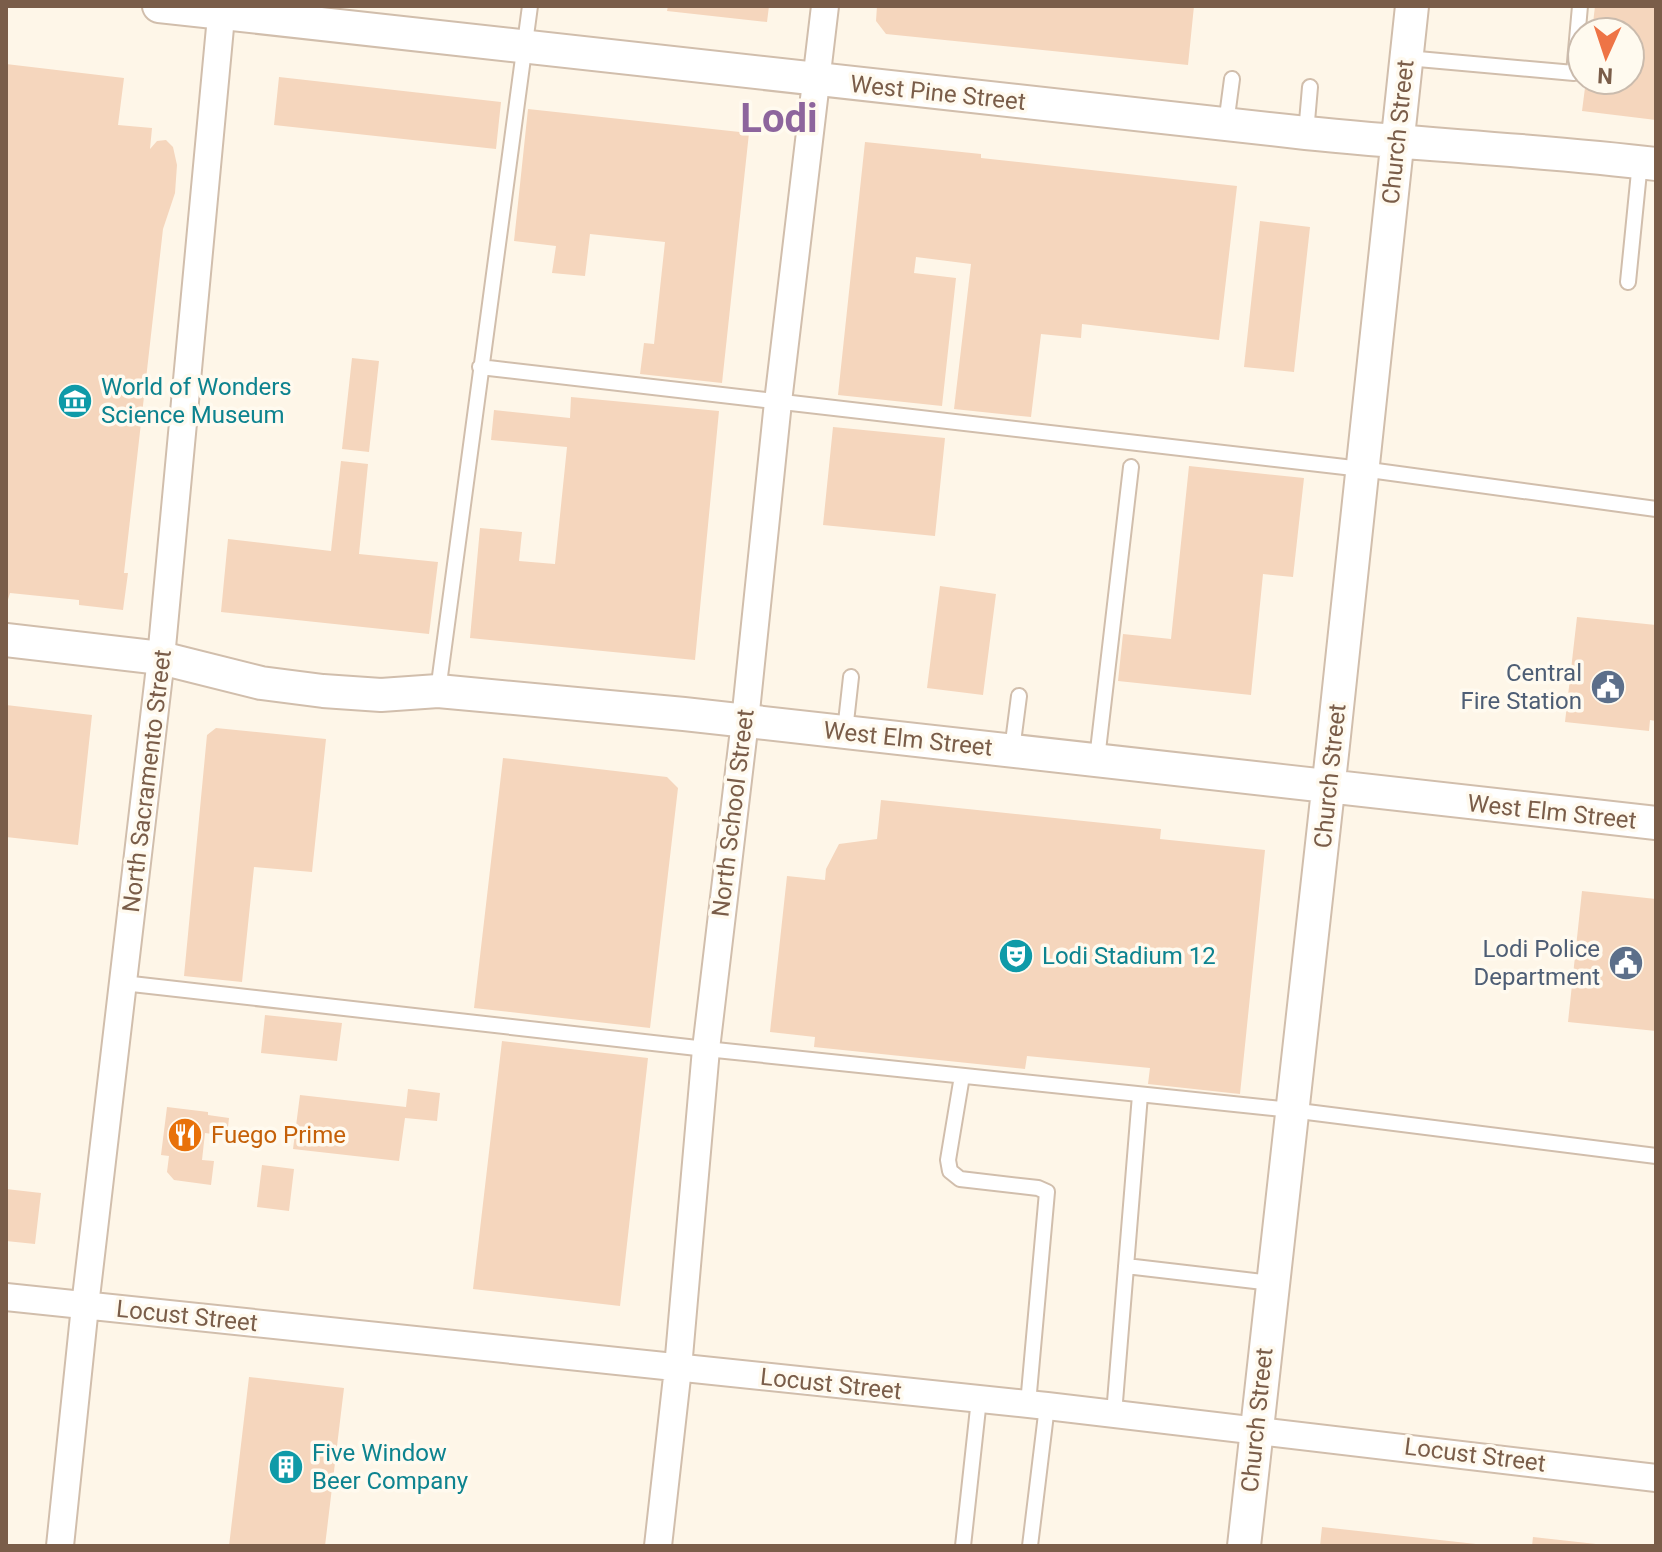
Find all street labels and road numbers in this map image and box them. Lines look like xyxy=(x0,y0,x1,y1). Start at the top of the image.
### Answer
street label: Church Street xyxy=(1376,58,1420,206)
street label: West Pine Street xyxy=(849,70,1027,116)
street label: North Sacramento Street xyxy=(117,648,177,914)
street label: Church Street xyxy=(1308,702,1352,850)
street label: North School Street xyxy=(706,707,760,918)
street label: West Elm Street xyxy=(822,716,994,762)
street label: West Elm Street xyxy=(1466,789,1638,835)
street label: Locust Street xyxy=(115,1295,259,1337)
street label: Church Street xyxy=(1235,1346,1279,1494)
street label: Locust Street xyxy=(759,1363,903,1405)
street label: Locust Street xyxy=(1403,1432,1547,1478)

